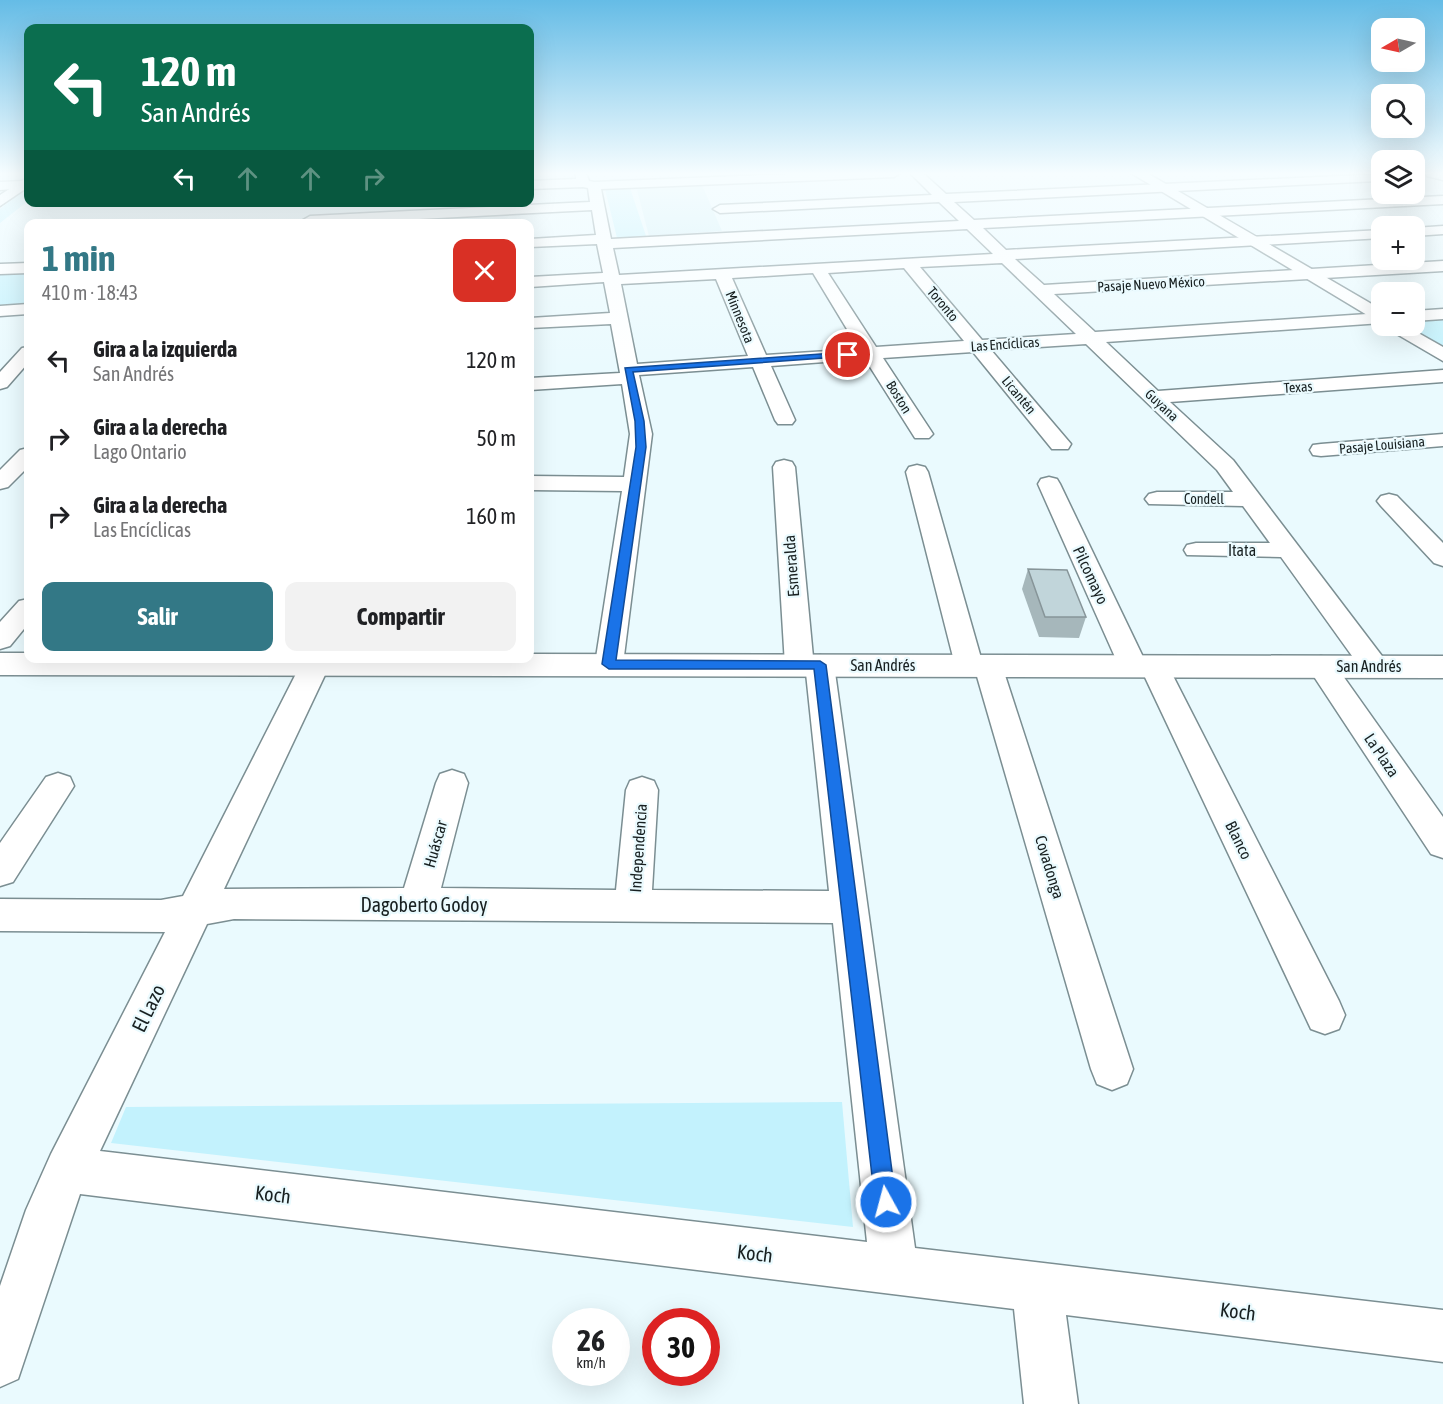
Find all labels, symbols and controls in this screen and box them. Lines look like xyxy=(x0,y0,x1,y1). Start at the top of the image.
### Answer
north arrow xyxy=(1371,18,1425,72)
map controls xyxy=(1371,18,1425,336)
text: 120 m xyxy=(141,47,236,95)
icon: left xyxy=(42,48,120,126)
button: search xyxy=(1371,84,1425,138)
text: San Andrés xyxy=(141,97,251,128)
button: layers xyxy=(1371,150,1425,204)
icon: left xyxy=(168,162,201,195)
icon: ahead xyxy=(231,162,264,195)
icon: ahead xyxy=(294,162,327,195)
icon: right xyxy=(357,162,390,195)
button: + xyxy=(1371,216,1425,270)
text: 1 min xyxy=(42,237,116,279)
button: close xyxy=(453,239,516,302)
street label: Pasaje Nuevo México xyxy=(1097,273,1205,295)
text: 410 m · 18:43 xyxy=(42,281,138,304)
button: − xyxy=(1371,282,1425,336)
street label: Toronto xyxy=(924,284,962,324)
street label: Minnesota xyxy=(722,289,758,345)
pin xyxy=(822,329,873,380)
street label: Las Encíclicas xyxy=(970,334,1040,354)
text: Gira a la izquierda xyxy=(93,336,237,362)
icon: arrive xyxy=(831,338,864,371)
icon: left xyxy=(42,344,75,377)
text: 120 m xyxy=(466,347,516,373)
text: San Andrés xyxy=(93,362,174,385)
street label: Licantén xyxy=(999,373,1039,417)
street label: Boston xyxy=(883,378,915,416)
street label: Texas xyxy=(1283,378,1313,396)
street label: Guyana xyxy=(1142,386,1182,424)
text: Gira a la derecha xyxy=(93,414,227,440)
icon: right xyxy=(42,422,75,455)
text: 50 m xyxy=(476,425,516,451)
street label: Pasaje Louisiana xyxy=(1338,433,1426,457)
text: Lago Ontario xyxy=(93,440,187,463)
street label: Condell xyxy=(1184,491,1224,507)
text: Gira a la derecha xyxy=(93,492,227,518)
icon: right xyxy=(42,500,75,533)
text: 160 m xyxy=(466,503,516,529)
text: Las Encíclicas xyxy=(93,518,191,541)
street label: Esmeralda xyxy=(780,534,802,598)
street label: Itata xyxy=(1228,541,1256,559)
street label: Pilcomayo xyxy=(1069,543,1112,607)
button: Salir xyxy=(42,582,273,651)
button: Compartir xyxy=(285,582,516,651)
street label: San Andrés xyxy=(851,656,916,674)
street label: San Andrés xyxy=(1337,657,1402,675)
street label: La Plaza xyxy=(1361,730,1403,780)
street label: Independencia xyxy=(626,803,651,893)
street label: Huáscar xyxy=(420,818,450,870)
street label: Blanco xyxy=(1222,818,1256,862)
street label: Covadonga xyxy=(1031,833,1068,901)
street label: Dagoberto Godoy xyxy=(361,893,487,916)
street label: El Lazo xyxy=(127,980,169,1036)
position arrow xyxy=(854,1170,918,1234)
street label: Koch xyxy=(254,1180,292,1208)
street label: Koch xyxy=(736,1239,774,1267)
street label: Koch xyxy=(1219,1297,1257,1325)
speed limit sign: 30 xyxy=(642,1308,720,1386)
text: 26 xyxy=(577,1323,605,1357)
text: km/h xyxy=(576,1354,606,1371)

